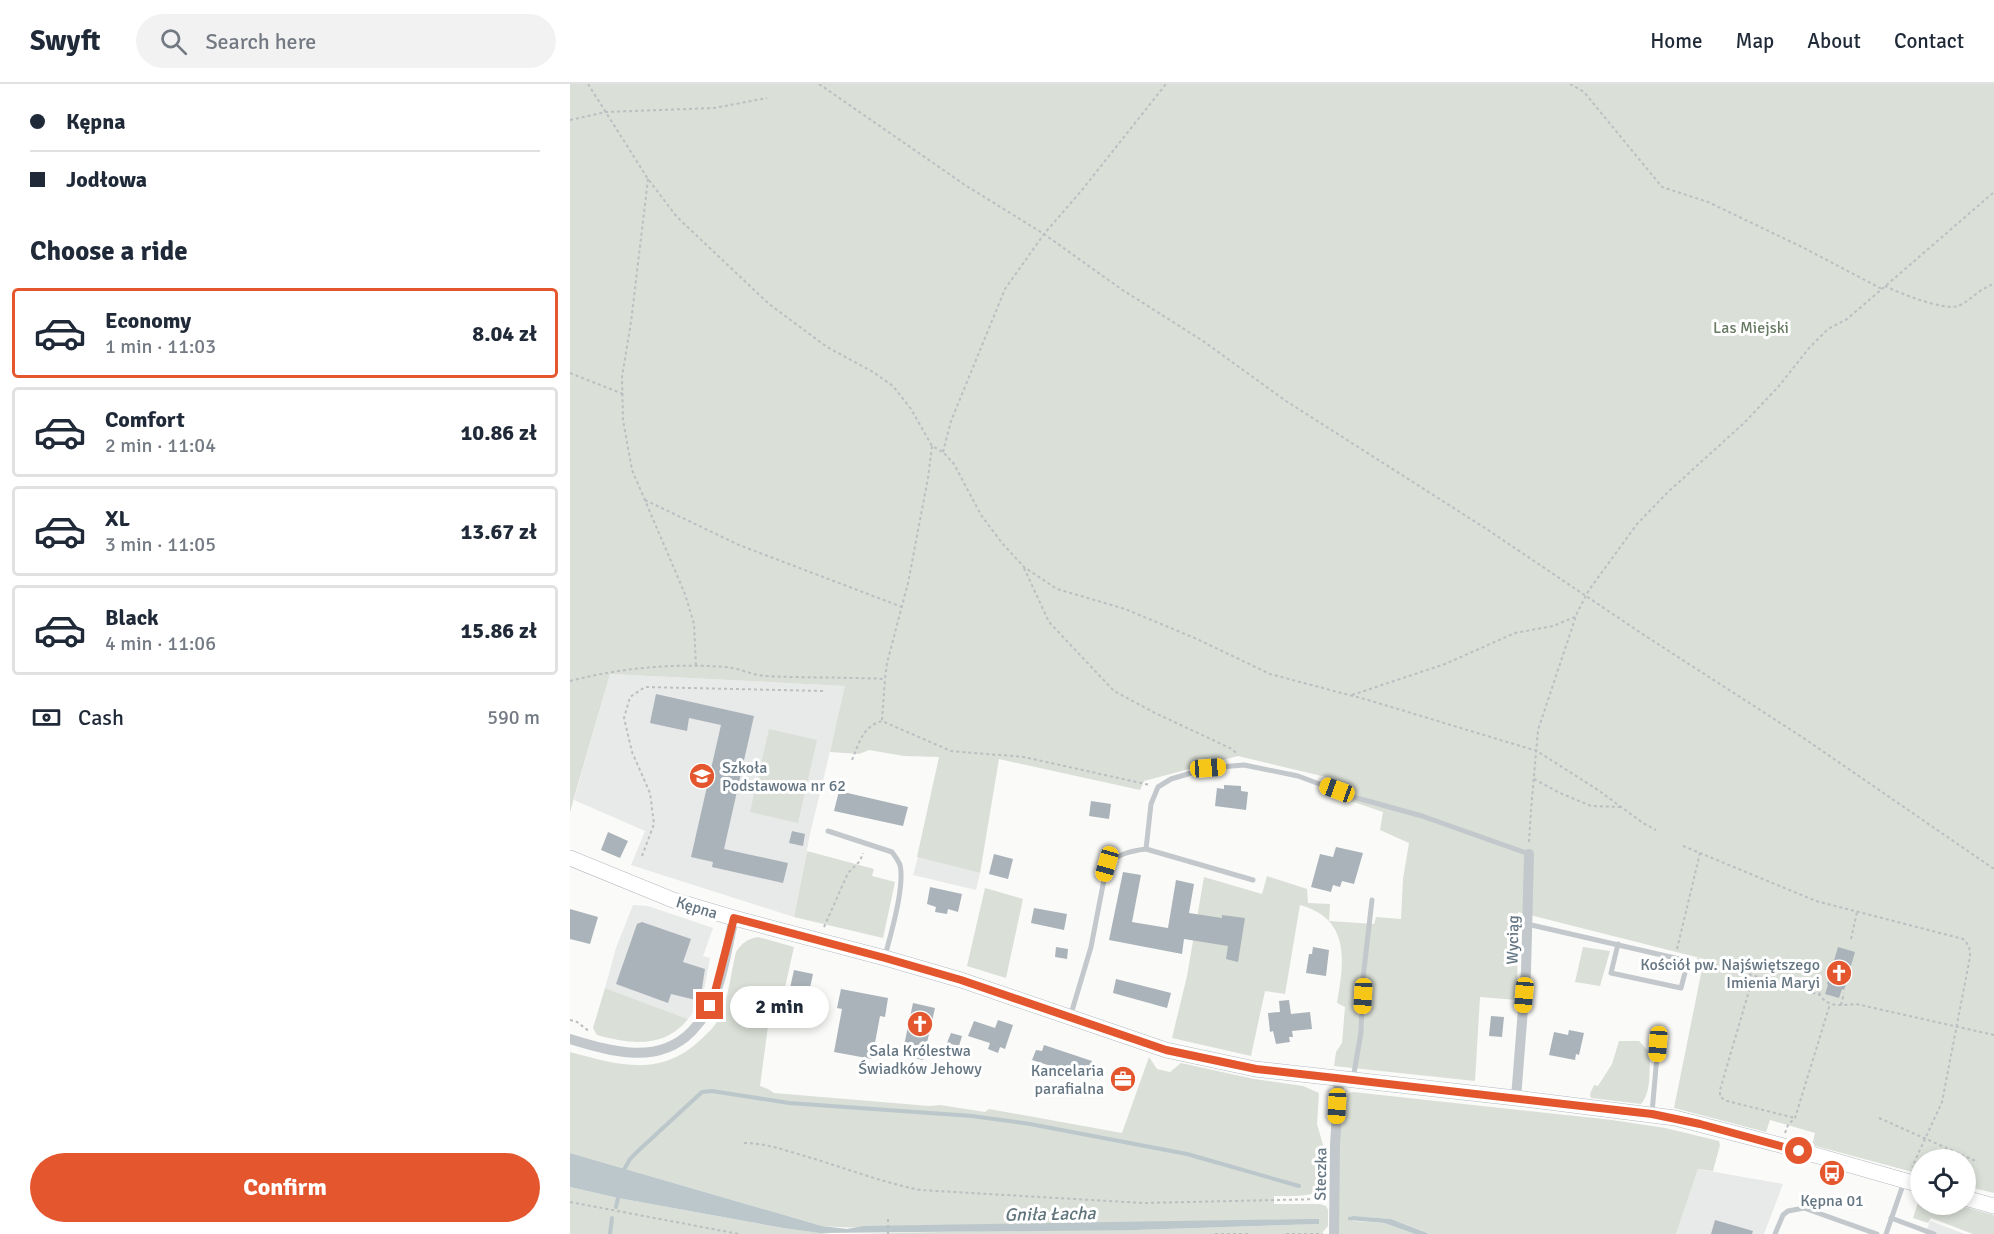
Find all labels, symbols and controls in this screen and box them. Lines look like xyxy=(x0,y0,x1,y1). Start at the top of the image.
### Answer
search box xyxy=(136,14,556,68)
text: Swyft xyxy=(30,24,100,58)
icon: search xyxy=(157,25,190,58)
text: Search here xyxy=(205,28,316,55)
text: Home xyxy=(1650,28,1703,54)
text: Map xyxy=(1736,28,1774,54)
text: About xyxy=(1807,28,1861,54)
text: Contact xyxy=(1894,28,1964,54)
text: Kępna xyxy=(66,108,125,135)
text: Jodłowa xyxy=(66,166,147,193)
text: Choose a ride xyxy=(30,235,188,268)
icon: car xyxy=(33,306,87,360)
text: Economy xyxy=(105,307,191,334)
park label: Las Miejski xyxy=(1713,318,1789,338)
text: 8.04 zł xyxy=(472,320,537,347)
text: 1 min · 11:03 xyxy=(105,334,216,359)
icon: car xyxy=(33,405,87,459)
text: Comfort xyxy=(105,406,185,433)
text: 10.86 zł xyxy=(460,419,537,446)
text: 2 min · 11:04 xyxy=(105,433,216,458)
icon: car xyxy=(33,504,87,558)
text: XL xyxy=(105,505,130,532)
text: 13.67 zł xyxy=(460,518,537,545)
text: 3 min · 11:05 xyxy=(105,532,216,557)
icon: car xyxy=(33,603,87,657)
text: Black xyxy=(105,604,159,631)
text: 15.86 zł xyxy=(460,617,537,644)
text: 4 min · 11:06 xyxy=(105,631,216,656)
icon: cash xyxy=(30,701,63,734)
text: Cash xyxy=(78,704,124,731)
text: 590 m xyxy=(487,705,540,730)
place label: Szkoła Podstawowa nr 62 xyxy=(722,758,846,796)
car xyxy=(1189,758,1227,778)
school or university icon: Szkoła Podstawowa nr 62 xyxy=(687,761,717,791)
car xyxy=(1317,775,1357,805)
car xyxy=(1093,844,1121,884)
street label: Kępna xyxy=(673,892,720,924)
street label: Wyciąg xyxy=(1503,915,1523,965)
place label: Kościół pw. Najświętszego Imienia Maryi xyxy=(1640,955,1820,993)
church icon: Kościół pw. Najświętszego Imienia Maryi xyxy=(1824,958,1854,988)
car xyxy=(1513,976,1535,1014)
car xyxy=(1353,978,1373,1014)
callout: 2 min xyxy=(731,985,830,1027)
route end xyxy=(696,992,723,1019)
text: 2 min xyxy=(755,994,804,1019)
church icon: Sala Królestwa Świadków Jehowy xyxy=(905,1009,935,1039)
car xyxy=(1648,1025,1668,1063)
place label: Sala Królestwa Świadków Jehowy xyxy=(858,1041,982,1079)
place label: Kancelaria parafialna xyxy=(1031,1061,1104,1099)
office icon: Kancelaria parafialna xyxy=(1108,1064,1138,1094)
car xyxy=(1327,1088,1347,1124)
route start xyxy=(1785,1137,1812,1164)
street label: Steczka xyxy=(1311,1147,1331,1201)
map controls xyxy=(1910,1149,1976,1215)
button: locate xyxy=(1910,1149,1976,1215)
button: Confirm xyxy=(30,1153,540,1222)
bus stop icon: Kępna 01 xyxy=(1817,1158,1847,1188)
place label: Kępna 01 xyxy=(1800,1191,1864,1211)
water label: Gniła Łacha xyxy=(1004,1202,1097,1226)

